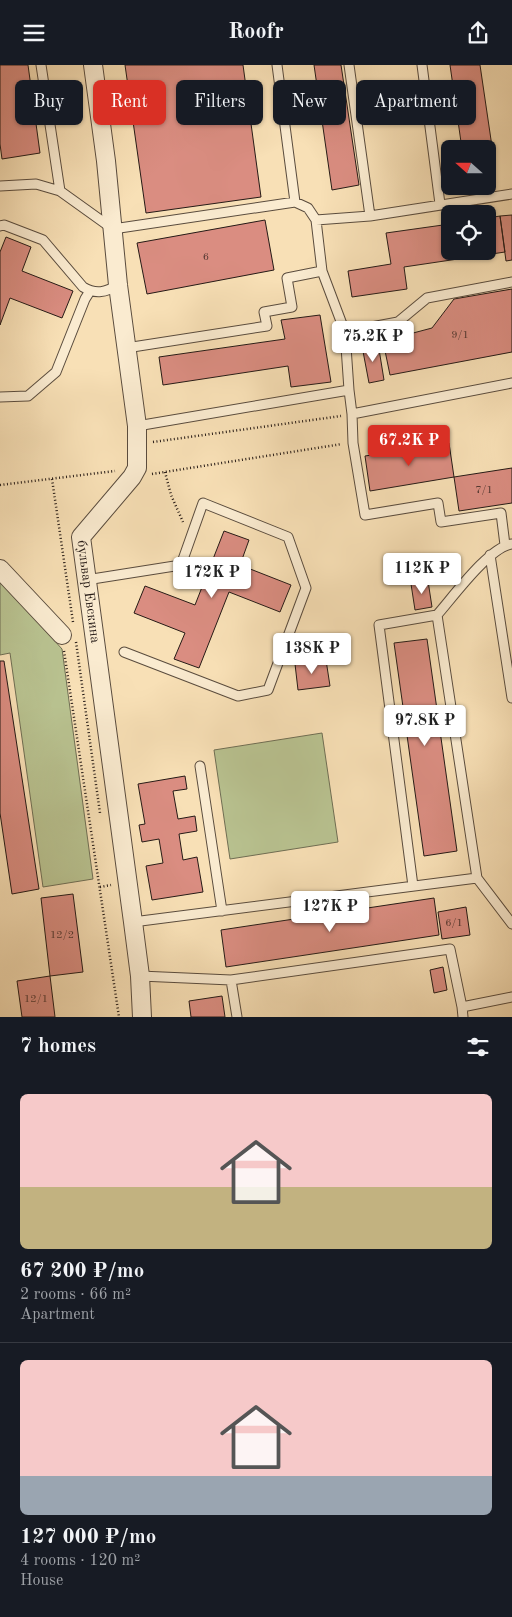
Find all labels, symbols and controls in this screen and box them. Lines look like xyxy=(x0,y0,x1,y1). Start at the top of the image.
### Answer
icon: menu xyxy=(20,19,48,47)
icon: share xyxy=(464,19,492,47)
text: Roofr xyxy=(228,21,284,43)
chip: Buy xyxy=(15,80,83,125)
chip: Rent xyxy=(93,80,166,125)
chip: Filters xyxy=(176,80,263,125)
chip: New xyxy=(273,80,346,125)
chip: Apartment xyxy=(356,80,476,125)
north arrow xyxy=(441,140,496,195)
map controls xyxy=(441,140,496,260)
button: locate xyxy=(441,205,496,260)
house number: 6 xyxy=(203,252,209,263)
pin: 75.2K ₽ xyxy=(327,321,419,363)
text: 75.2K ₽ xyxy=(343,329,403,345)
house number: 9/1 xyxy=(451,330,469,341)
pin: 67.2K ₽ xyxy=(363,425,455,467)
text: 67.2K ₽ xyxy=(379,433,439,449)
house number: 7/1 xyxy=(475,485,493,496)
street label: бульвар Евскина xyxy=(75,539,102,644)
pin: 112K ₽ xyxy=(381,553,463,595)
pin: 172K ₽ xyxy=(171,557,253,599)
text: 112K ₽ xyxy=(394,561,450,577)
text: 172K ₽ xyxy=(184,565,240,581)
pin: 138K ₽ xyxy=(271,633,353,675)
text: 138K ₽ xyxy=(284,641,340,657)
pin: 97.8K ₽ xyxy=(379,705,471,747)
text: 97.8K ₽ xyxy=(395,713,455,729)
pin: 127K ₽ xyxy=(289,891,371,933)
text: 127K ₽ xyxy=(302,899,358,915)
house number: 6/1 xyxy=(445,918,463,929)
house number: 12/2 xyxy=(50,930,74,941)
house number: 12/1 xyxy=(24,994,48,1005)
icon: filters xyxy=(464,1033,492,1061)
text: 7 homes xyxy=(20,1036,96,1057)
icon: home xyxy=(211,1127,301,1217)
text: 67 200 ₽/mo xyxy=(20,1261,144,1282)
text: 2 rooms · 66 m² xyxy=(20,1287,131,1303)
text: Apartment xyxy=(20,1307,95,1323)
icon: home xyxy=(211,1392,301,1482)
text: 127 000 ₽/mo xyxy=(20,1527,156,1548)
text: 4 rooms · 120 m² xyxy=(20,1553,140,1569)
text: House xyxy=(20,1573,63,1589)

